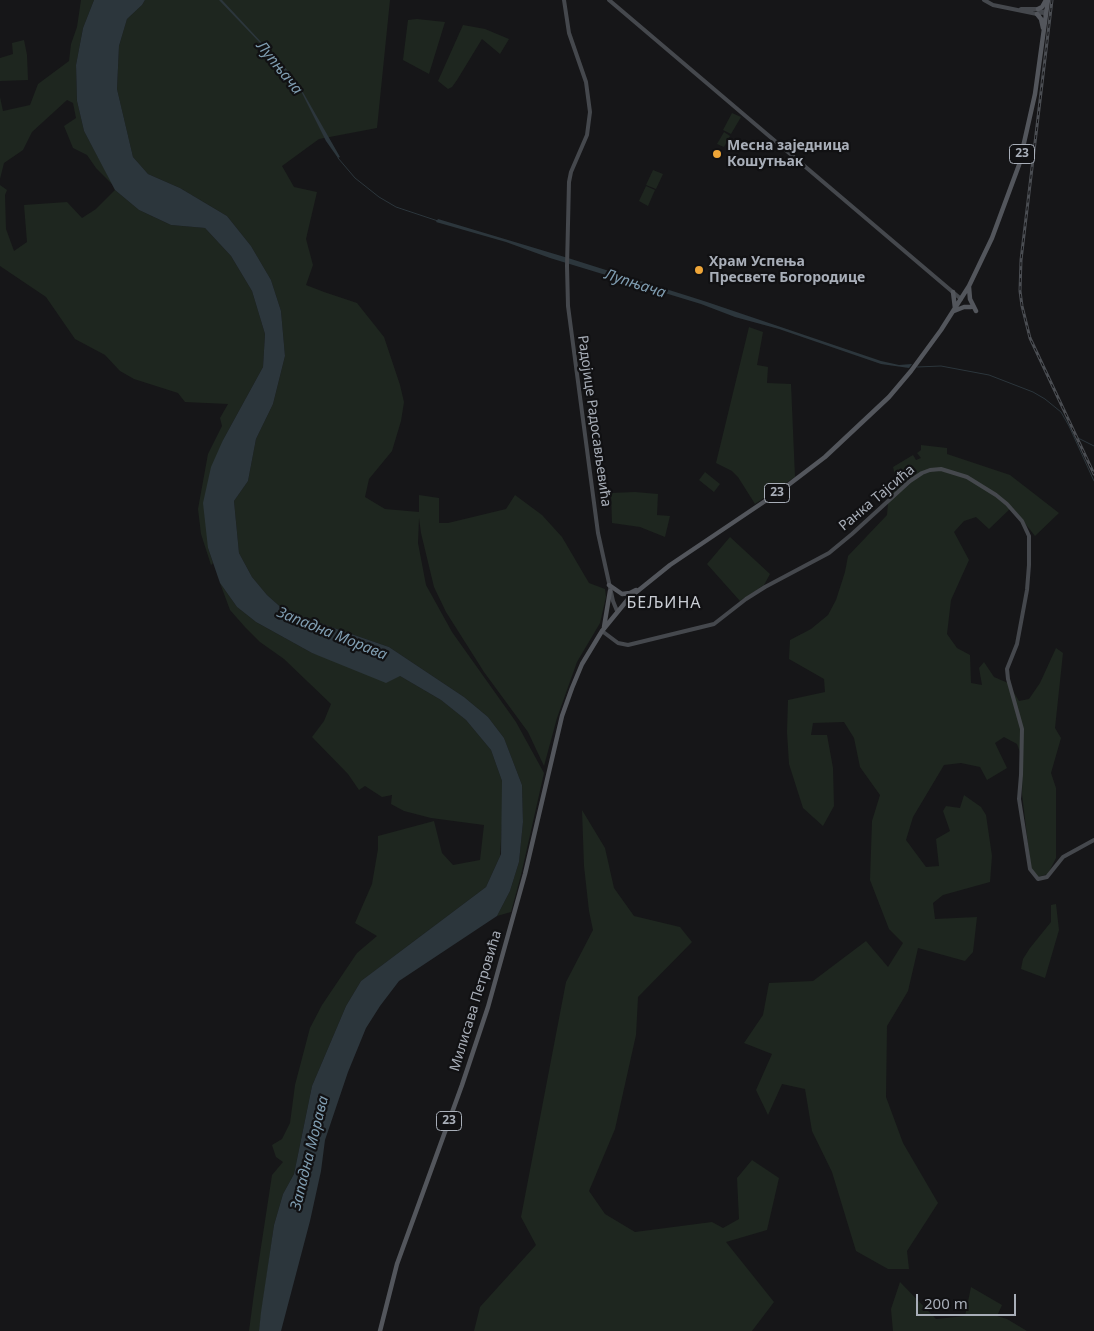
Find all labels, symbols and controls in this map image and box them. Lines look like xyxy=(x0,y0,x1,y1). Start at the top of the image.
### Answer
water label: Лупњача xyxy=(252,38,306,98)
place label: Месна заједница Кошутњак xyxy=(727,138,850,170)
road number: 23 xyxy=(1010,144,1034,164)
marker: Месна заједница Кошутњак xyxy=(711,148,723,160)
place label: Храм Успења Пресвете Богородице xyxy=(709,254,865,286)
marker: Храм Успења Пресвете Богородице xyxy=(693,264,705,276)
water label: Лупњача xyxy=(602,266,668,302)
street label: Радојице Радосављевића xyxy=(574,334,614,508)
street label: Ранка Тајсића xyxy=(836,461,918,535)
road number: 23 xyxy=(764,483,790,502)
district label: БЕЉИНА xyxy=(626,593,702,613)
water label: Западна Морава xyxy=(274,604,390,664)
street label: Милисава Петровића xyxy=(447,929,505,1073)
water label: Западна Морава xyxy=(287,1094,333,1212)
road number: 23 xyxy=(436,1112,462,1130)
scale bar xyxy=(919,1284,1019,1316)
text: 200 m xyxy=(924,1293,968,1313)

